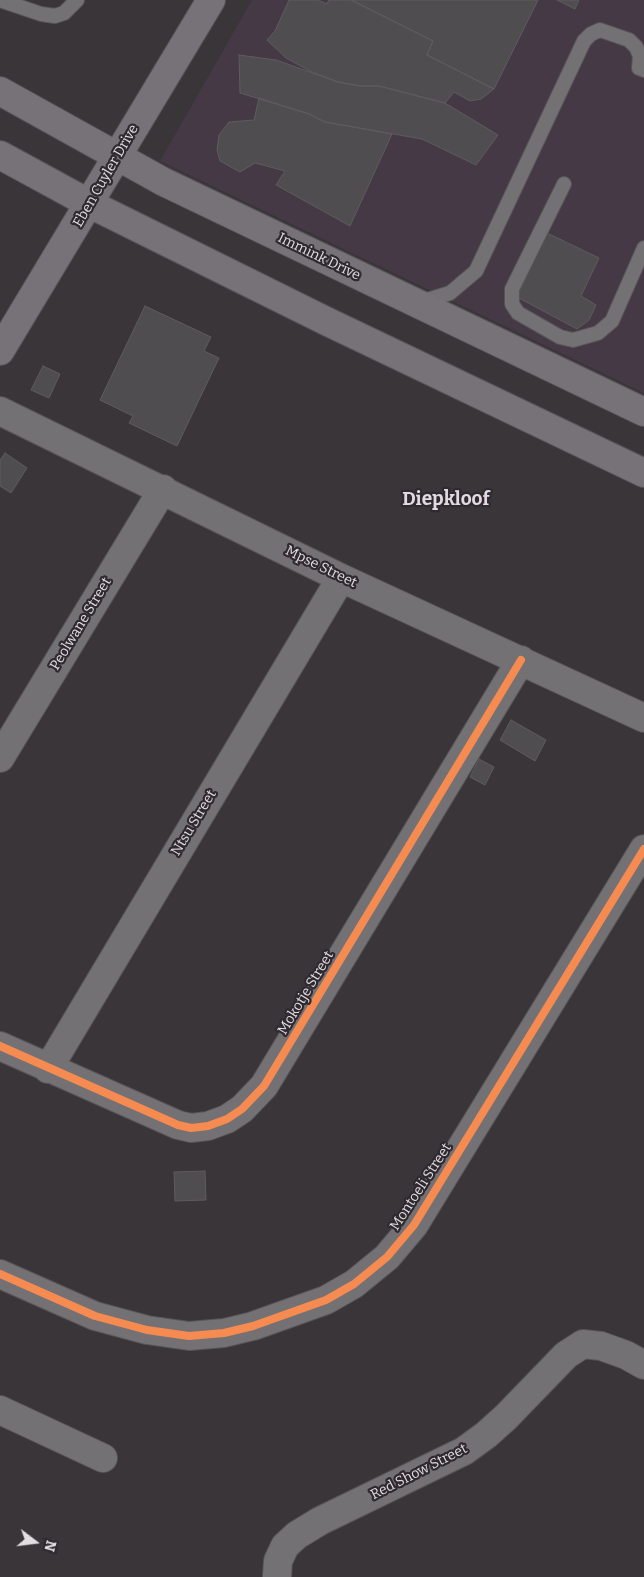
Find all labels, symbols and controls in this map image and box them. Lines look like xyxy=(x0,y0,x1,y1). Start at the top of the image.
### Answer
street label: Eben Cuyler Drive xyxy=(70,122,142,230)
street label: Immink Drive xyxy=(275,230,363,284)
district label: Diepkloof xyxy=(402,489,490,511)
street label: Mpse Street xyxy=(282,542,360,592)
street label: Peolwane Street xyxy=(47,575,115,673)
street label: Ntsu Street xyxy=(168,787,220,859)
street label: Mokotje Street xyxy=(274,948,338,1038)
street label: Montoeli Street xyxy=(387,1140,455,1234)
street label: Red Show Street xyxy=(368,1440,470,1504)
north arrow xyxy=(10,1517,60,1567)
text: N xyxy=(40,1539,60,1553)

